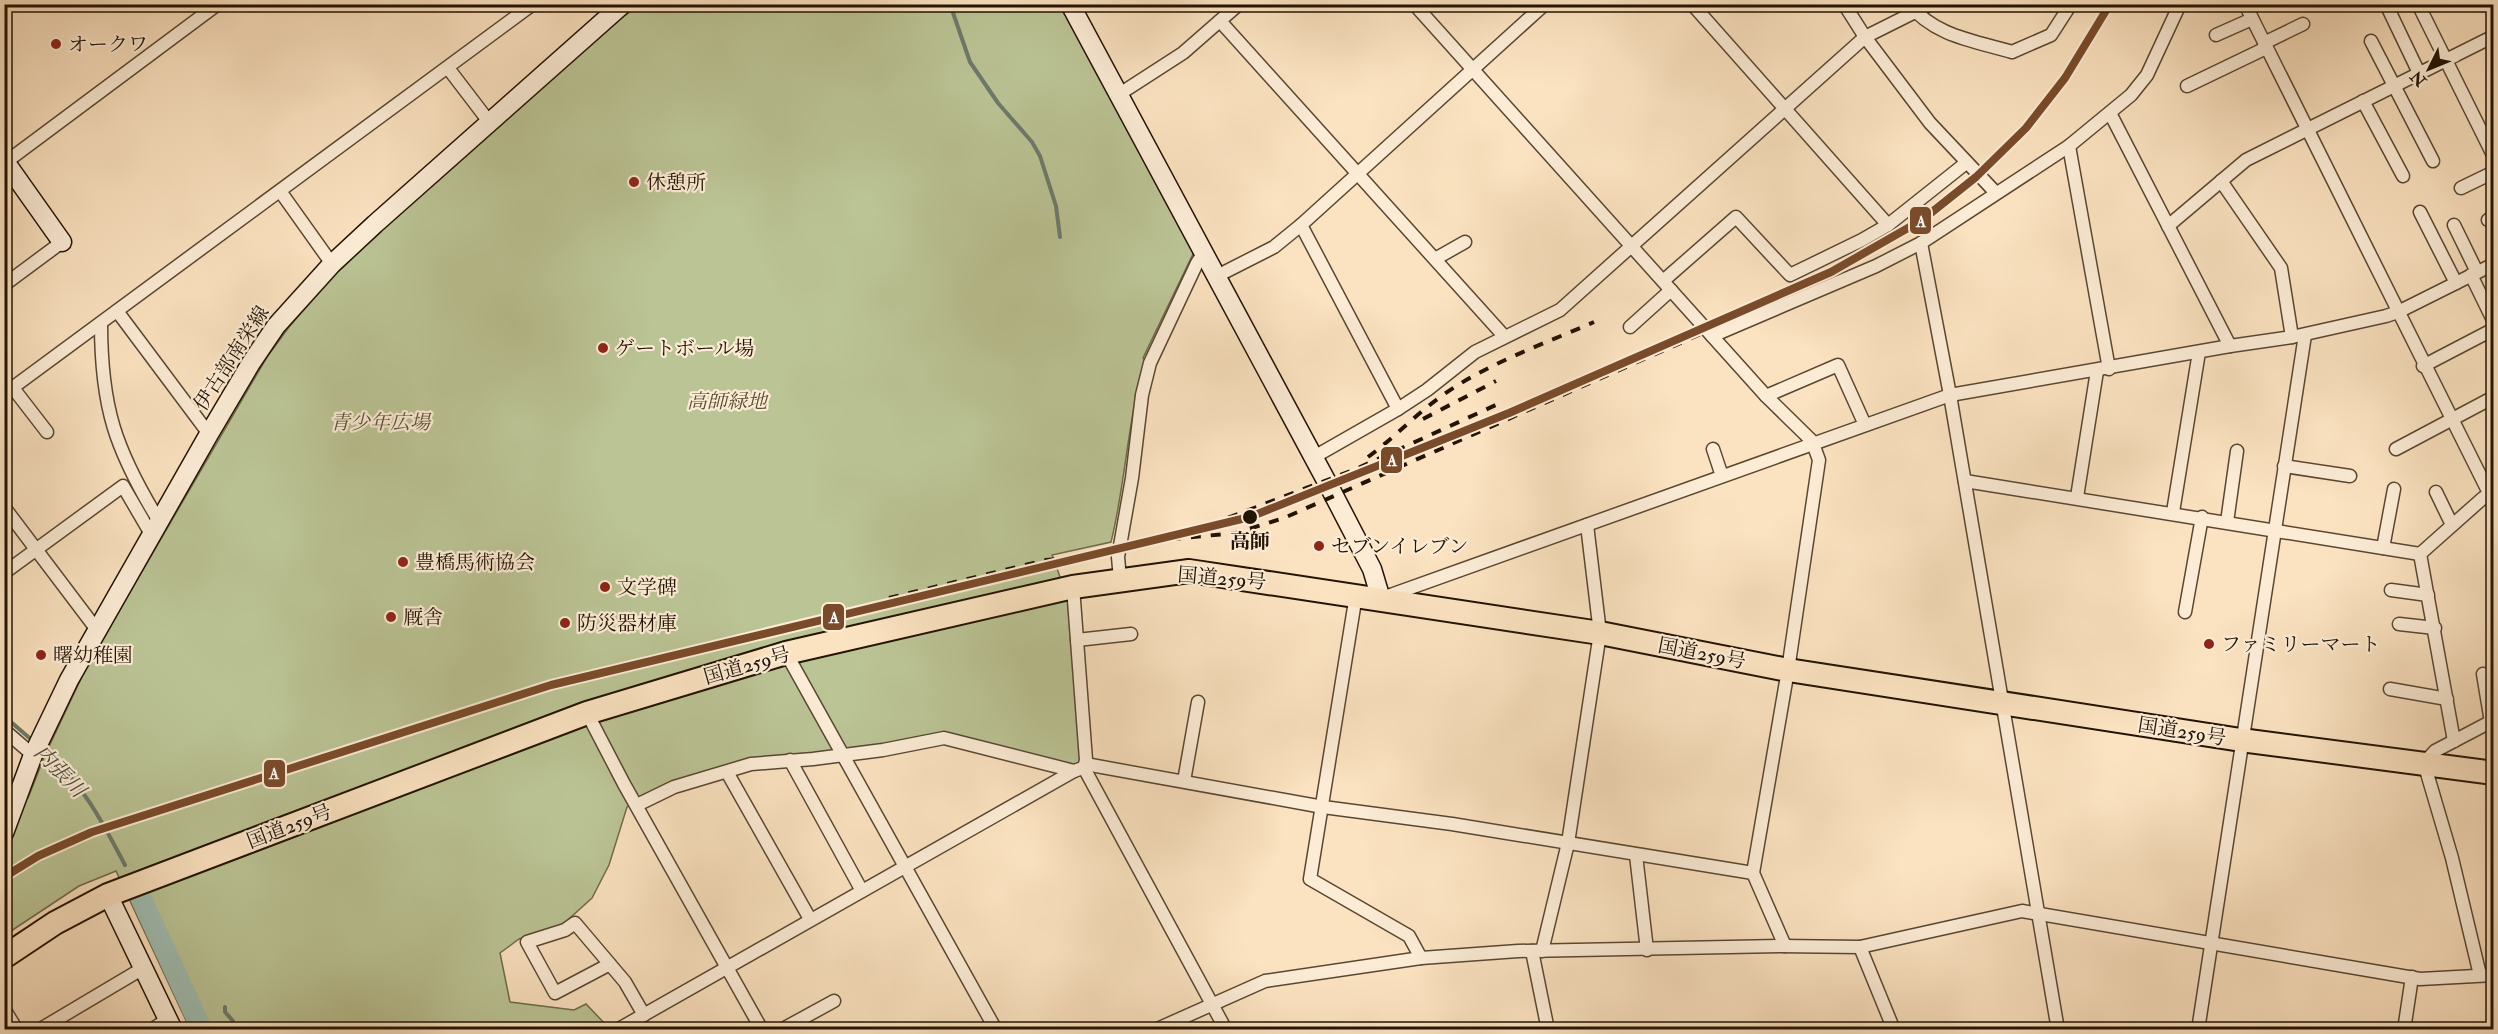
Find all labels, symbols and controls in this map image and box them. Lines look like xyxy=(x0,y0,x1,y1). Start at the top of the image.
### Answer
place label: オークワ xyxy=(68,32,148,57)
marker: オークワ xyxy=(49,37,63,51)
north arrow xyxy=(2399,39,2459,99)
text: N xyxy=(2406,66,2432,91)
place label: 休憩所 xyxy=(646,170,706,195)
marker: 休憩所 xyxy=(627,175,641,189)
line badge: A xyxy=(1909,206,1932,235)
text: A xyxy=(1915,212,1927,232)
street label: 伊古部南栄線 xyxy=(188,301,275,415)
place label: ゲートボール場 xyxy=(615,336,755,361)
marker: ゲートボール場 xyxy=(596,341,610,355)
park label: 高師緑地 xyxy=(687,389,769,414)
park label: 青少年広場 xyxy=(330,410,432,435)
line badge: A xyxy=(1380,446,1403,474)
text: A xyxy=(1386,451,1398,471)
marker: 高師 xyxy=(1241,508,1259,526)
place label: 高師 xyxy=(1230,529,1270,554)
place label: セブンイレブン xyxy=(1331,534,1468,559)
marker: セブンイレブン xyxy=(1312,539,1326,553)
place label: 豊橋馬術協会 xyxy=(415,550,535,575)
marker: 豊橋馬術協会 xyxy=(396,555,410,569)
street label: 国道259号 xyxy=(1176,562,1267,595)
place label: 文学碑 xyxy=(617,575,677,600)
marker: 文学碑 xyxy=(598,580,612,594)
line badge: A xyxy=(822,603,845,631)
place label: 厩舎 xyxy=(403,605,443,630)
text: A xyxy=(828,608,840,628)
marker: 厩舎 xyxy=(384,610,398,624)
place label: 防災器材庫 xyxy=(577,611,677,636)
marker: 防災器材庫 xyxy=(558,616,572,630)
place label: ファミリーマート xyxy=(2221,632,2381,657)
street label: 国道259号 xyxy=(1656,633,1748,674)
marker: ファミリーマート xyxy=(2202,637,2216,651)
street label: 国道259号 xyxy=(701,641,793,690)
place label: 曙幼稚園 xyxy=(53,643,133,668)
marker: 曙幼稚園 xyxy=(34,648,48,662)
street label: 国道259号 xyxy=(2136,712,2228,751)
water label: 内張川 xyxy=(28,739,93,805)
line badge: A xyxy=(263,759,286,788)
text: A xyxy=(268,764,280,784)
street label: 国道259号 xyxy=(243,799,335,854)

